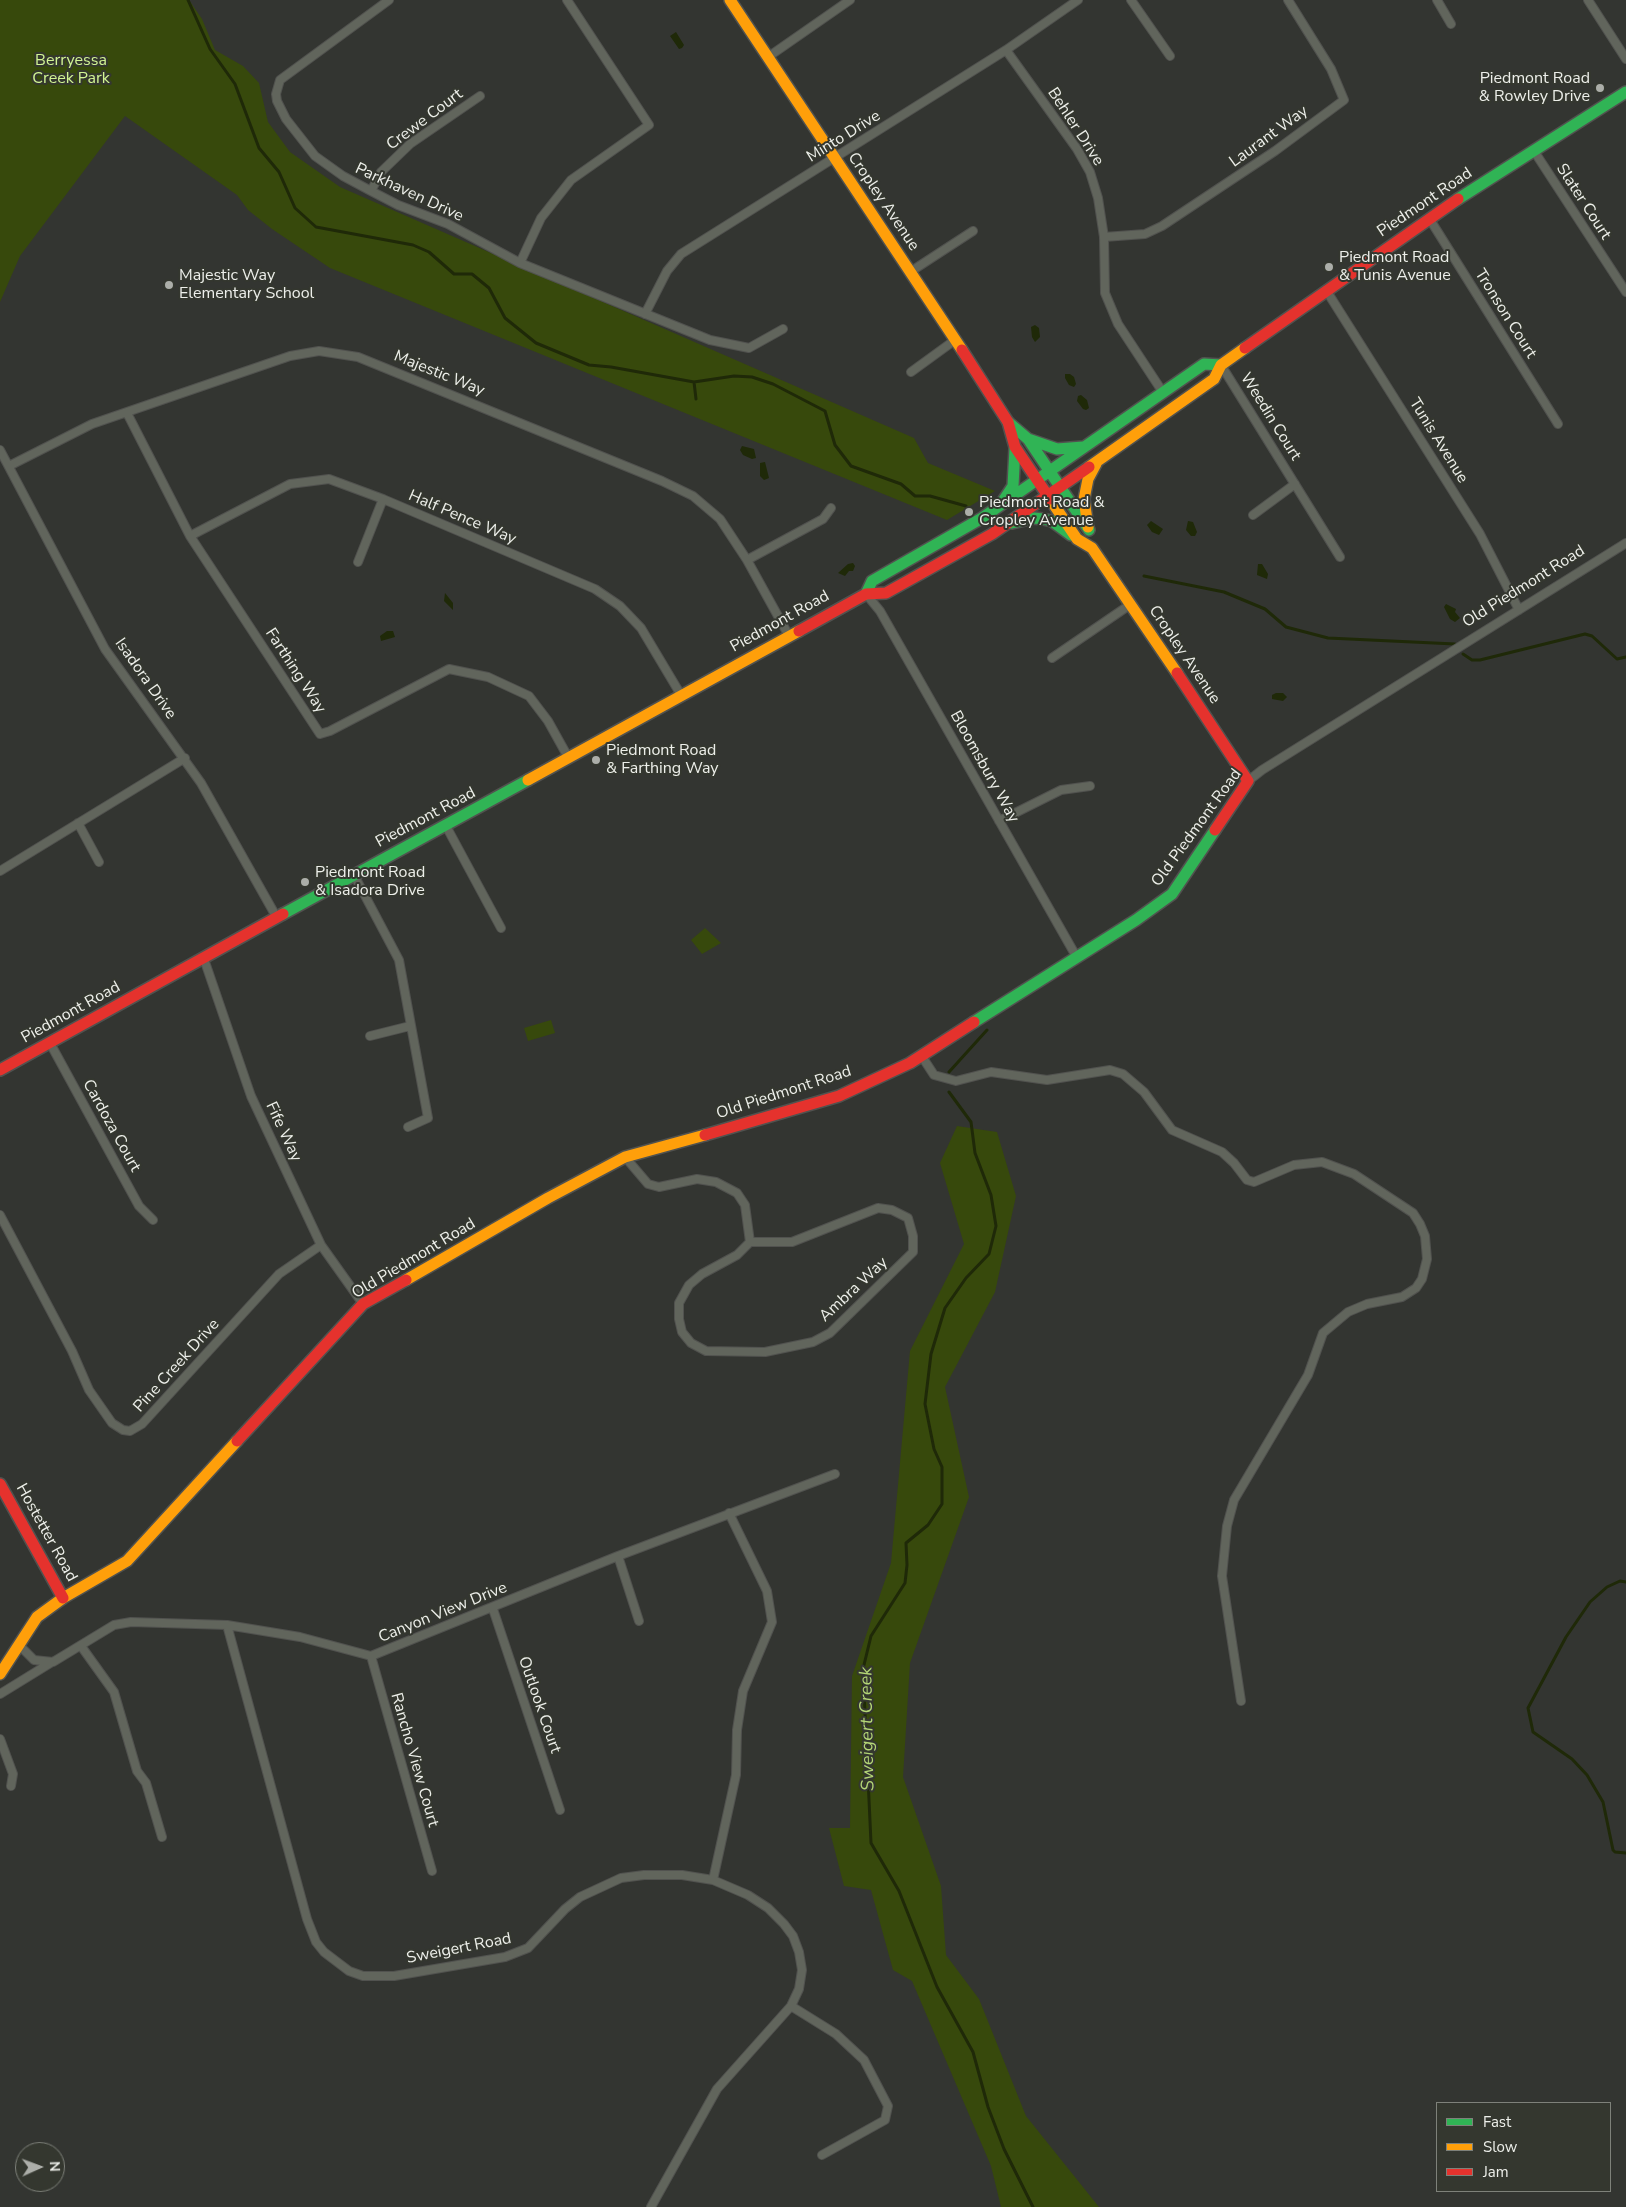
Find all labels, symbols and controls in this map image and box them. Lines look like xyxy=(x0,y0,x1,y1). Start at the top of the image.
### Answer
park label: Berryessa Creek Park xyxy=(32,51,110,89)
place label: Piedmont Road & Rowley Drive xyxy=(1479,69,1590,107)
marker: Piedmont Road & Rowley Drive xyxy=(1594,82,1606,94)
street label: Behler Drive xyxy=(1043,84,1107,170)
street label: Crewe Court xyxy=(383,85,467,155)
street label: Laurant Way xyxy=(1226,102,1312,172)
street label: Minto Drive xyxy=(804,107,884,167)
street label: Cropley Avenue xyxy=(843,149,923,255)
street label: Parkhaven Drive xyxy=(352,160,466,226)
street label: Slater Court xyxy=(1551,160,1615,244)
street label: Piedmont Road xyxy=(1374,164,1476,242)
place label: Piedmont Road & Tunis Avenue xyxy=(1339,248,1451,286)
marker: Piedmont Road & Tunis Avenue xyxy=(1323,261,1335,273)
place label: Majestic Way Elementary School xyxy=(179,266,314,304)
street label: Tronson Court xyxy=(1470,266,1540,362)
marker: Majestic Way Elementary School xyxy=(163,279,175,291)
street label: Majestic Way xyxy=(391,347,487,401)
street label: Weedin Court xyxy=(1235,370,1305,464)
street label: Tunis Avenue xyxy=(1404,395,1472,487)
street label: Half Pence Way xyxy=(405,487,519,549)
place label: Piedmont Road & Cropley Avenue xyxy=(979,493,1104,531)
marker: Piedmont Road & Cropley Avenue xyxy=(963,506,975,518)
street label: Old Piedmont Road xyxy=(1459,542,1589,632)
street label: Piedmont Road xyxy=(727,587,833,657)
street label: Cropley Avenue xyxy=(1144,602,1224,708)
street label: Farthing Way xyxy=(260,625,330,717)
street label: Isadora Drive xyxy=(110,635,180,723)
street label: Bloomsbury Way xyxy=(945,708,1023,826)
place label: Piedmont Road & Farthing Way xyxy=(606,741,719,779)
marker: Piedmont Road & Farthing Way xyxy=(590,754,602,766)
street label: Old Piedmont Road xyxy=(1148,765,1246,891)
street label: Piedmont Road xyxy=(373,784,479,852)
place label: Piedmont Road & Isadora Drive xyxy=(315,863,425,901)
marker: Piedmont Road & Isadora Drive xyxy=(299,876,311,888)
street label: Piedmont Road xyxy=(18,978,124,1048)
street label: Old Piedmont Road xyxy=(714,1062,854,1124)
street label: Cardoza Court xyxy=(78,1077,144,1175)
street label: Fife Way xyxy=(261,1099,305,1165)
street label: Old Piedmont Road xyxy=(349,1215,479,1303)
street label: Ambra Way xyxy=(816,1254,892,1326)
street label: Pine Creek Drive xyxy=(130,1315,224,1417)
street label: Hostetter Road xyxy=(11,1481,81,1585)
street label: Canyon View Drive xyxy=(376,1578,510,1648)
street label: Outlook Court xyxy=(513,1654,565,1756)
water label: Sweigert Creek xyxy=(856,1667,880,1791)
street label: Rancho View Court xyxy=(386,1691,442,1829)
street label: Sweigert Road xyxy=(405,1929,513,1969)
legend xyxy=(1436,2102,1611,2192)
text: Fast xyxy=(1483,2112,1511,2132)
text: Slow xyxy=(1483,2137,1517,2157)
north arrow xyxy=(15,2142,65,2192)
text: N xyxy=(45,2161,64,2172)
text: Jam xyxy=(1483,2162,1509,2182)

